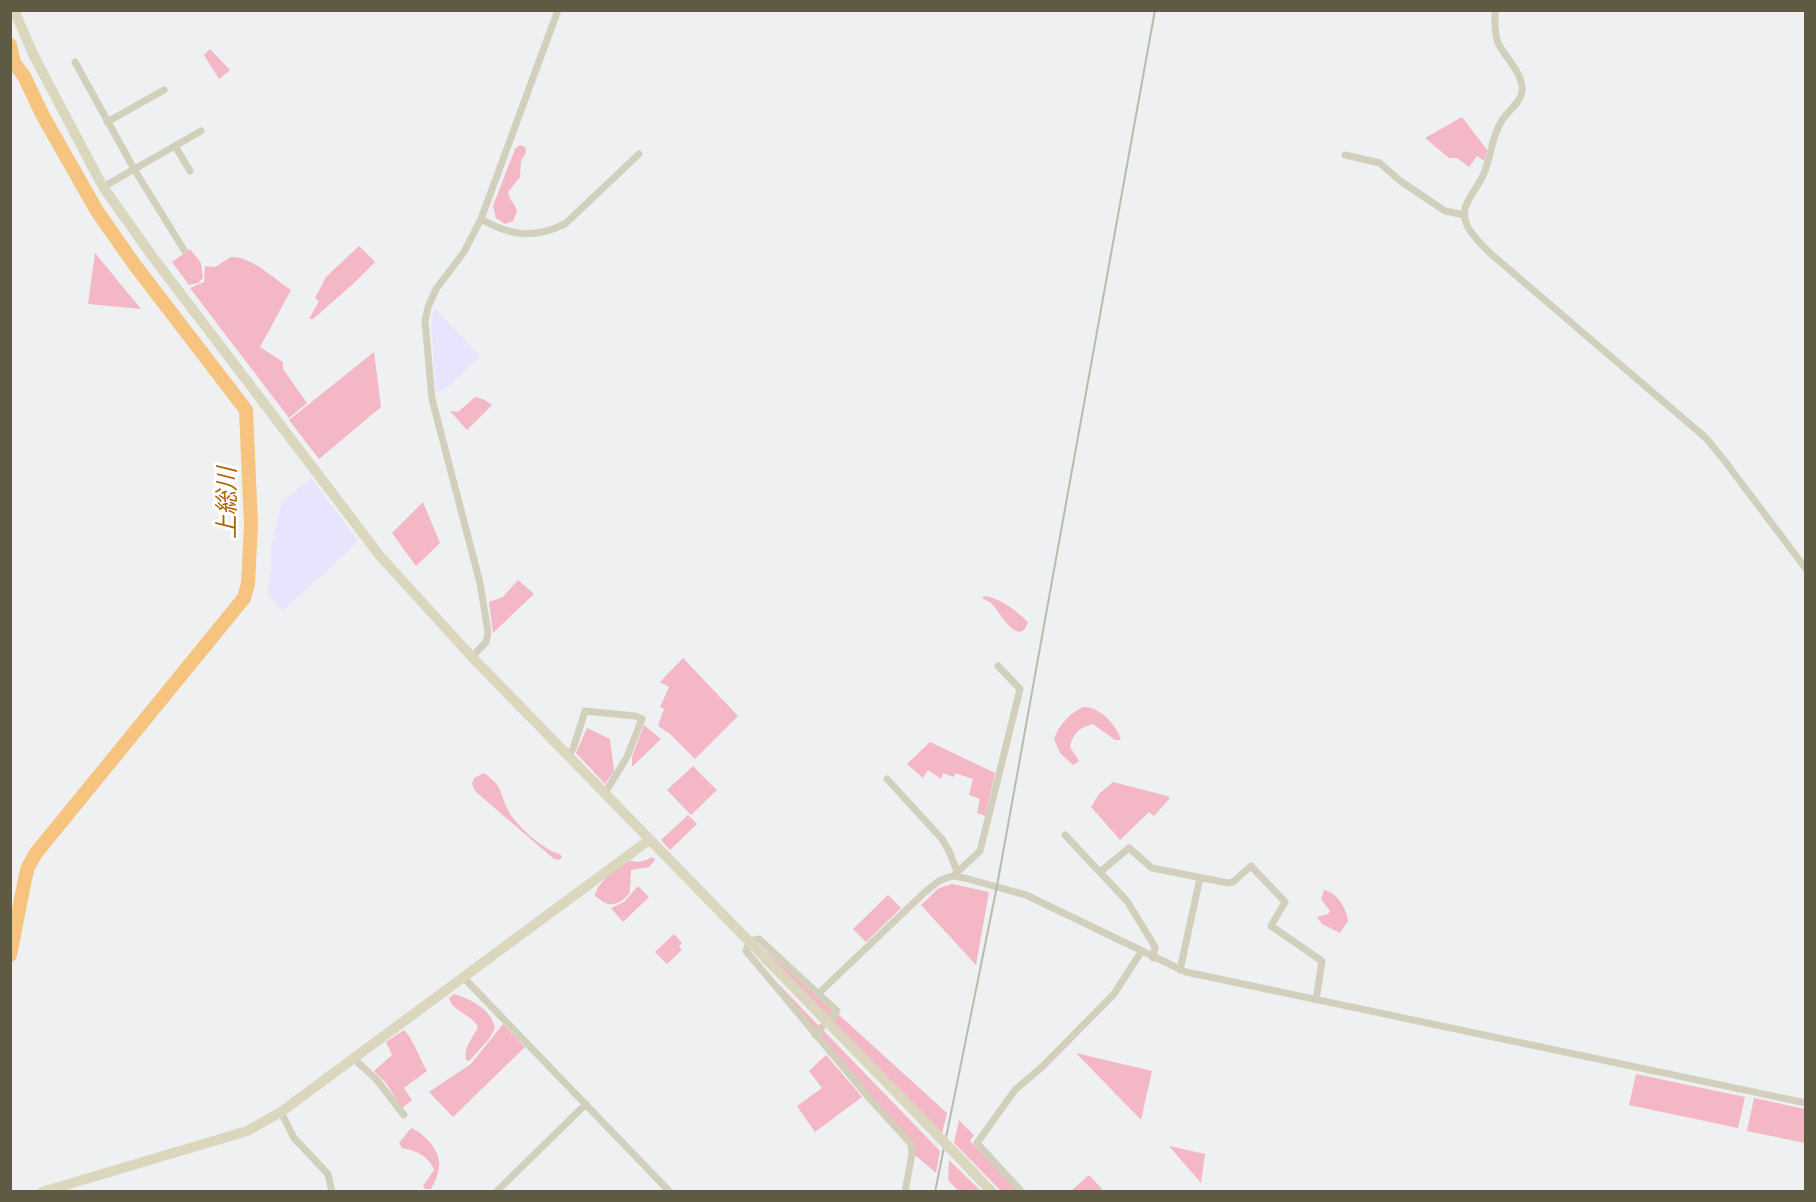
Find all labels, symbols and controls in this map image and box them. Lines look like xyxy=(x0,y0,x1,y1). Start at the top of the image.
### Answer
water label: 上総川 xyxy=(211,464,241,539)

